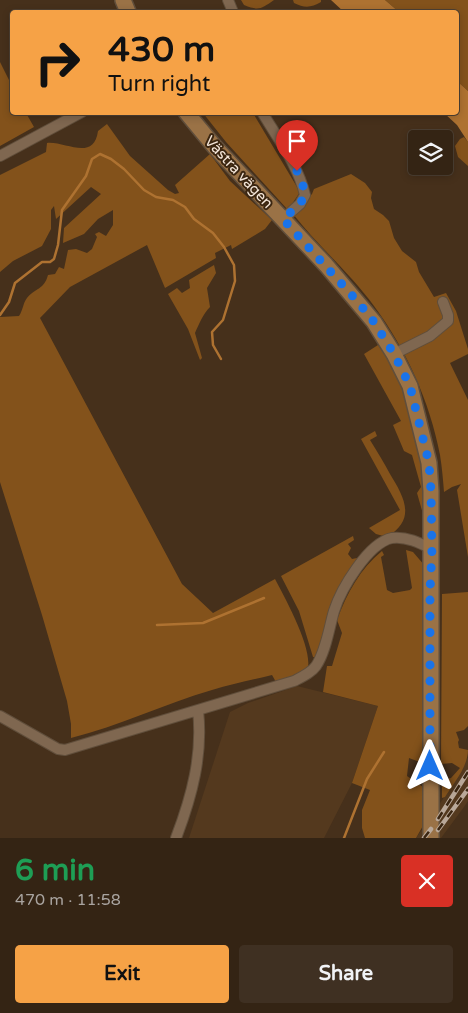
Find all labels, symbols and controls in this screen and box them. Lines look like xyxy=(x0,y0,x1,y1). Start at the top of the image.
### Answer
text: 430 m xyxy=(108,29,215,71)
icon: right xyxy=(25,30,90,95)
text: Turn right xyxy=(108,71,210,97)
pin xyxy=(276,120,318,171)
icon: arrive xyxy=(283,127,311,155)
map controls xyxy=(408,130,453,175)
button: layers xyxy=(408,130,453,175)
street label: Västra vägen xyxy=(201,132,277,212)
position arrow xyxy=(403,739,455,791)
text: 6 min xyxy=(15,852,95,889)
button: close xyxy=(401,855,453,907)
text: 470 m · 11:58 xyxy=(15,890,121,910)
button: Exit xyxy=(15,945,229,1003)
button: Share xyxy=(239,945,453,1003)

